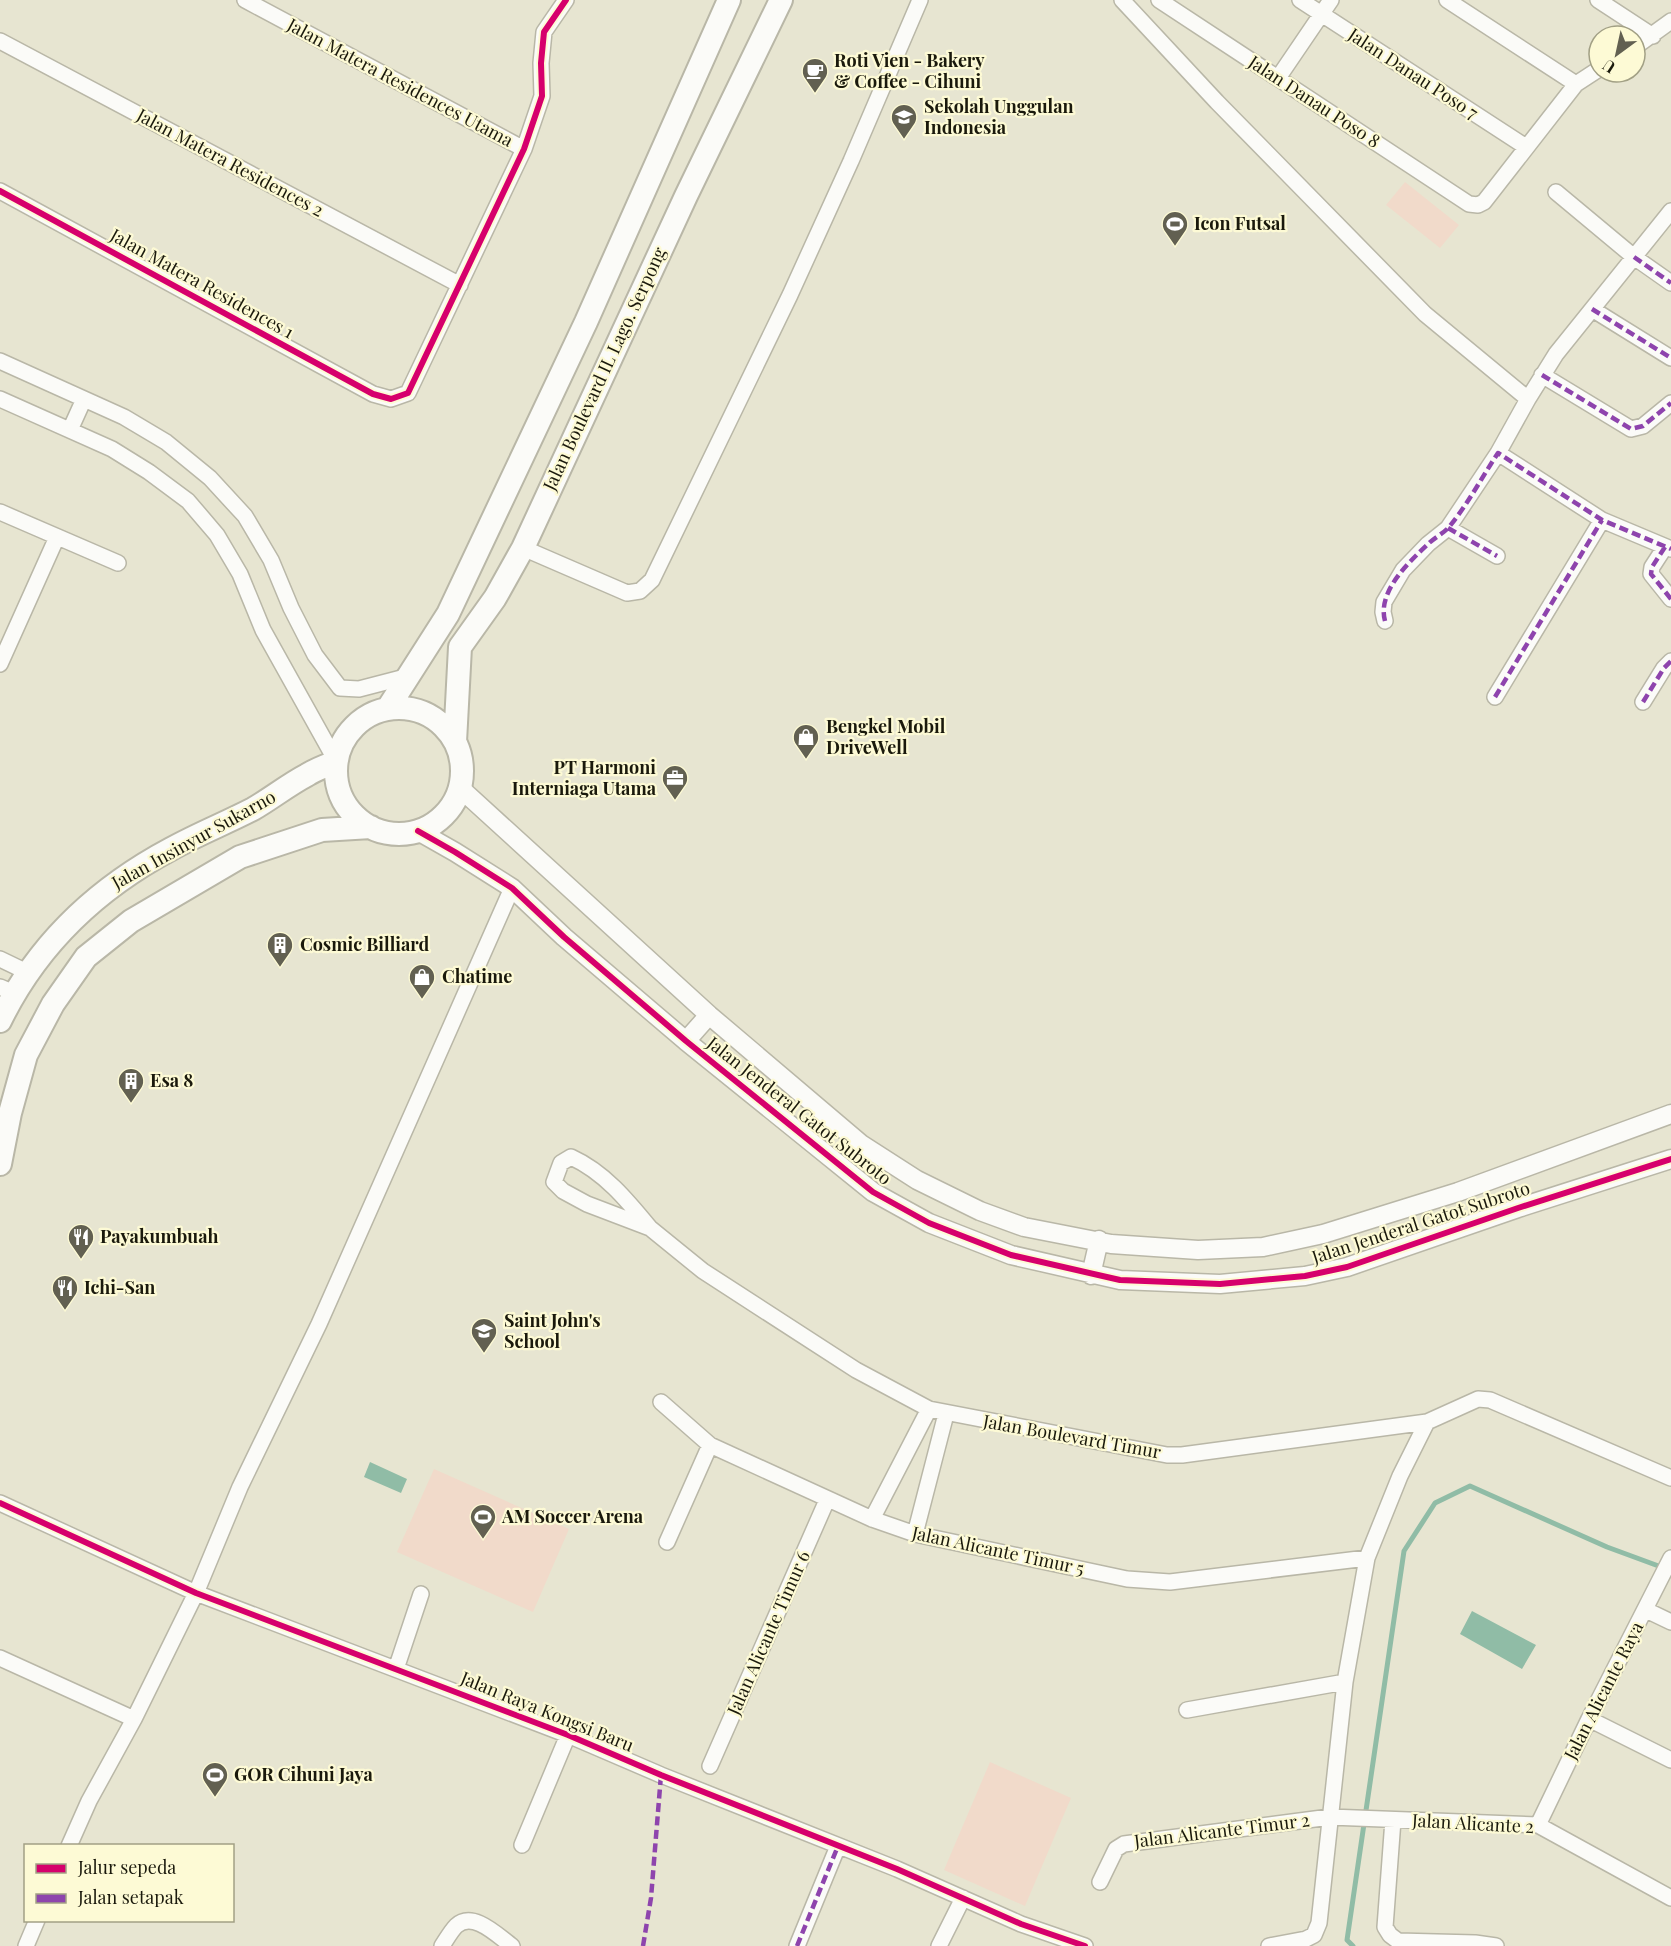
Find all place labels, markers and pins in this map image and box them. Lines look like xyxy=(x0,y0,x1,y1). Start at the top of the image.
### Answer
place label: Roti Vien - Bakery & Coffee - Cihuni xyxy=(834,48,985,93)
cafe icon: Roti Vien - Bakery & Coffee - Cihuni xyxy=(800,56,830,94)
place label: Sekolah Unggulan Indonesia xyxy=(924,94,1074,139)
school or university icon: Sekolah Unggulan Indonesia xyxy=(889,102,919,140)
sports icon: Icon Futsal xyxy=(1160,209,1190,247)
place label: Icon Futsal xyxy=(1194,211,1286,235)
place label: Bengkel Mobil DriveWell xyxy=(826,714,946,759)
shop icon: Bengkel Mobil DriveWell xyxy=(791,722,821,760)
place label: PT Harmoni Interniaga Utama xyxy=(512,755,657,800)
office icon: PT Harmoni Interniaga Utama xyxy=(660,763,690,801)
building icon: Cosmic Billiard xyxy=(265,930,295,968)
place label: Cosmic Billiard xyxy=(300,932,429,956)
shop icon: Chatime xyxy=(407,962,437,1000)
place label: Chatime xyxy=(442,964,512,988)
building icon: Esa 8 xyxy=(116,1066,146,1104)
place label: Esa 8 xyxy=(150,1068,193,1092)
restaurant icon: Payakumbuah xyxy=(66,1222,96,1260)
place label: Payakumbuah xyxy=(100,1224,218,1248)
restaurant icon: Ichi-San xyxy=(50,1273,80,1311)
place label: Ichi-San xyxy=(84,1275,155,1299)
place label: Saint John's School xyxy=(504,1308,601,1353)
school or university icon: Saint John's School xyxy=(469,1316,499,1354)
sports icon: AM Soccer Arena xyxy=(468,1502,498,1540)
place label: AM Soccer Arena xyxy=(501,1504,644,1528)
sports icon: GOR Cihuni Jaya xyxy=(200,1760,230,1798)
place label: GOR Cihuni Jaya xyxy=(234,1762,373,1786)

